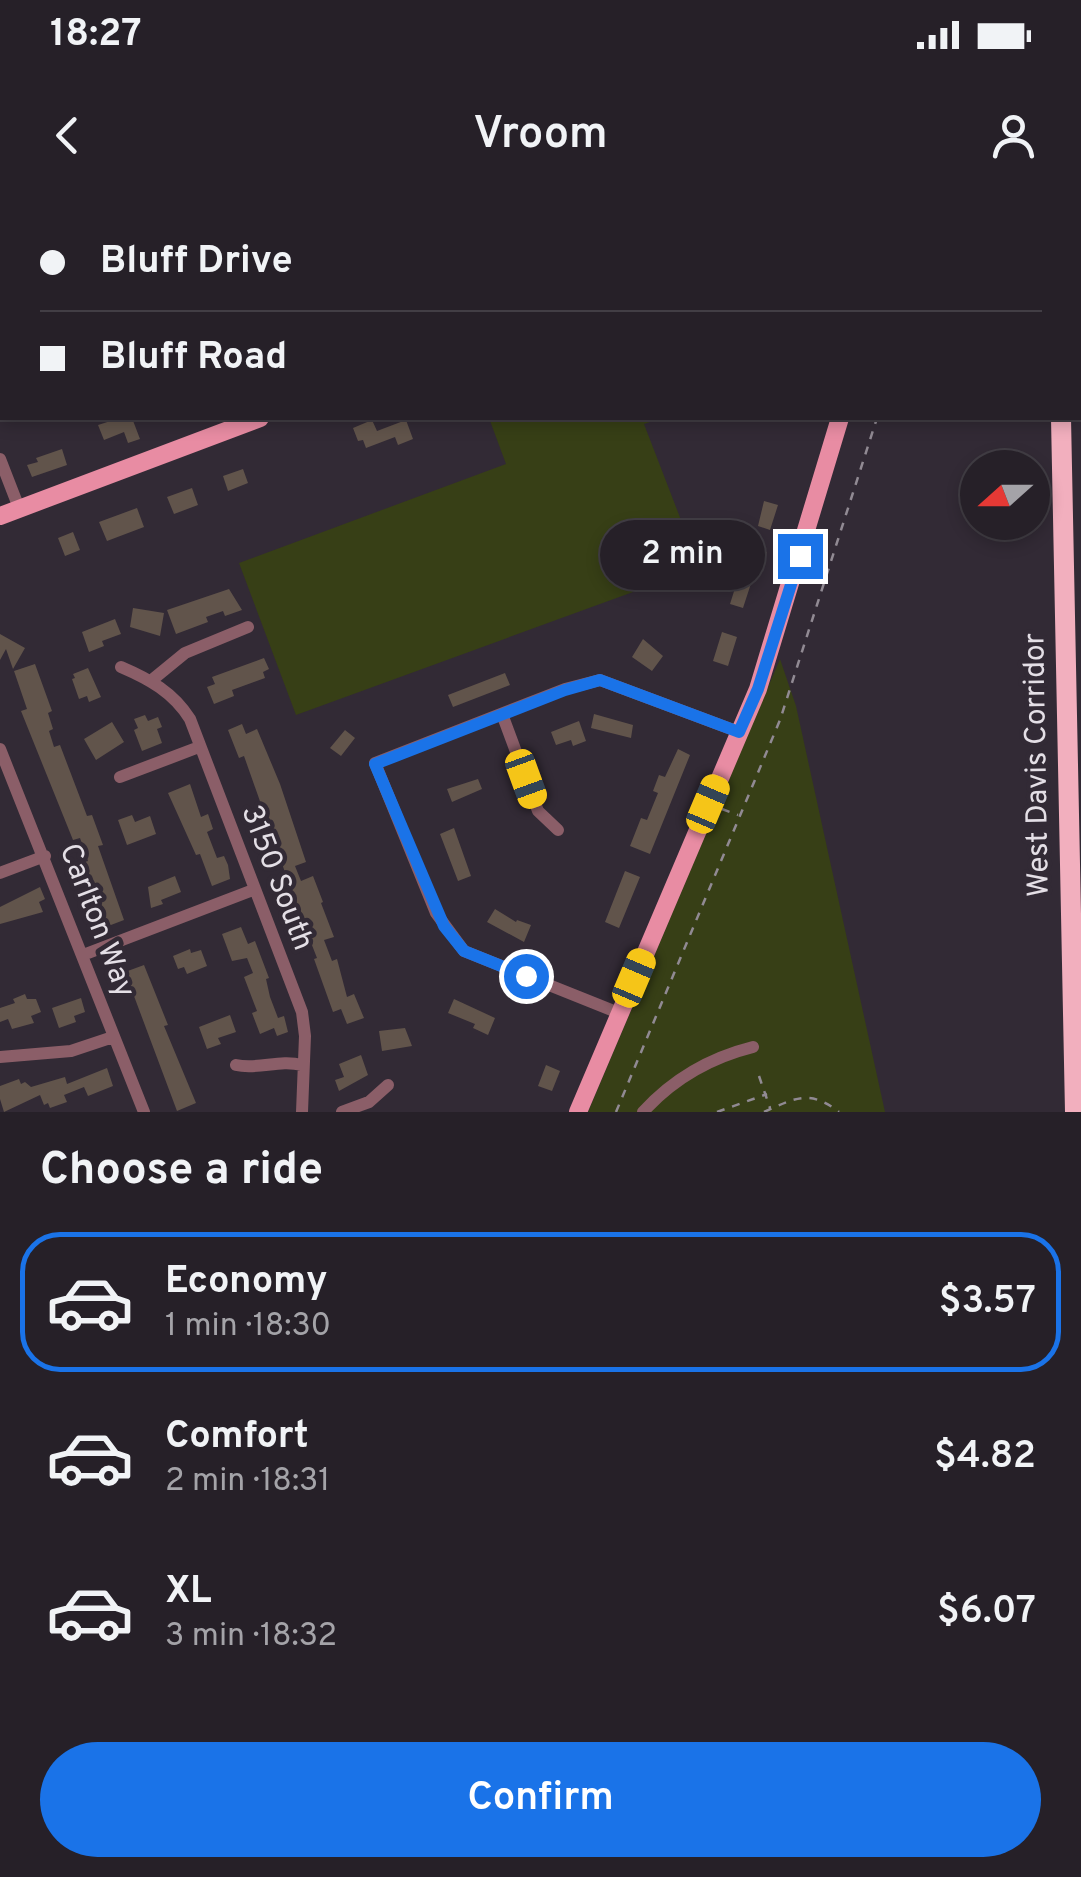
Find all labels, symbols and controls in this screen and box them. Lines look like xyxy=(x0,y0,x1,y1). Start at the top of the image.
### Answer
text: 18:27 xyxy=(50,11,142,60)
text: Vroom xyxy=(473,107,608,164)
icon: back xyxy=(40,108,95,163)
icon: person xyxy=(986,108,1041,163)
text: Bluff Drive xyxy=(100,238,293,287)
text: Bluff Road xyxy=(100,334,287,383)
north arrow xyxy=(960,450,1050,540)
map controls xyxy=(960,450,1050,540)
callout: 2 min xyxy=(600,521,765,591)
route end xyxy=(778,534,823,579)
text: 2 min xyxy=(641,535,724,575)
street label: West Davis Corridor xyxy=(1017,632,1059,897)
car xyxy=(502,746,550,812)
car xyxy=(682,771,734,837)
street label: 3150 South xyxy=(231,800,321,956)
street label: Carlton Way xyxy=(50,839,142,1003)
car xyxy=(608,945,660,1011)
route start xyxy=(504,954,549,999)
text: Choose a ride xyxy=(40,1143,323,1200)
icon: car xyxy=(45,1257,135,1347)
text: Economy xyxy=(165,1258,327,1307)
text: $3.57 xyxy=(939,1278,1036,1327)
text: 1 min · 18:30 xyxy=(165,1307,331,1347)
icon: car xyxy=(45,1412,135,1502)
text: Comfort xyxy=(165,1413,309,1462)
text: $4.82 xyxy=(934,1433,1036,1482)
text: 2 min · 18:31 xyxy=(165,1462,330,1502)
icon: car xyxy=(45,1567,135,1657)
text: XL xyxy=(165,1568,212,1617)
text: $6.07 xyxy=(937,1588,1036,1637)
text: 3 min · 18:32 xyxy=(165,1617,337,1657)
button: Confirm xyxy=(40,1742,1041,1857)

